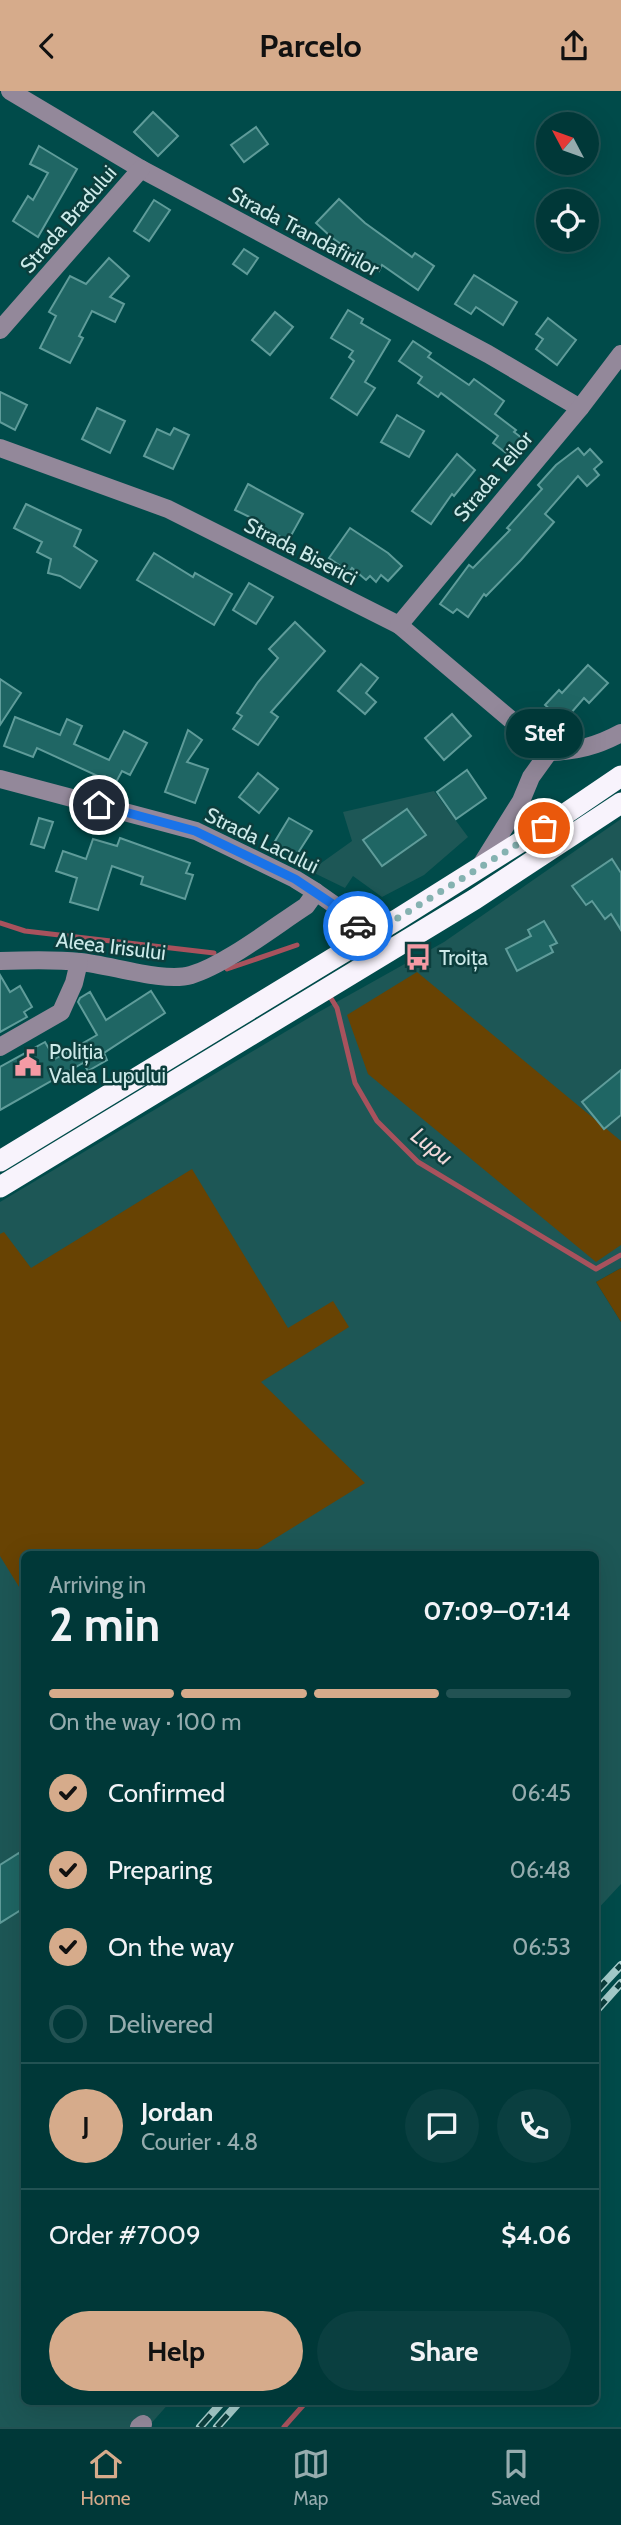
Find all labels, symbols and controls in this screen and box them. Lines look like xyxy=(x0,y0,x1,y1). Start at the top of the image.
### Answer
text: Parcelo xyxy=(259,26,362,65)
icon: back xyxy=(28,27,66,65)
icon: share xyxy=(555,27,593,65)
north arrow xyxy=(536,112,598,175)
map controls xyxy=(536,112,599,252)
street label: Strada Bradului xyxy=(15,160,121,278)
street label: Strada Trandafirilor xyxy=(224,181,384,281)
button: locate xyxy=(536,189,599,252)
street label: Strada Teilor xyxy=(448,426,538,526)
street label: Strada Biserici xyxy=(240,512,362,590)
callout: Stef xyxy=(505,709,582,758)
text: Stef xyxy=(524,719,565,747)
pin xyxy=(69,775,129,835)
icon: home xyxy=(80,786,118,824)
pin xyxy=(514,798,574,858)
street label: Strada Lacului xyxy=(201,802,323,878)
icon: bag xyxy=(525,809,563,847)
courier xyxy=(323,891,393,961)
icon: car xyxy=(339,907,377,945)
street label: Aleea Irisului xyxy=(55,927,167,965)
bus stop icon: Troița xyxy=(403,942,433,972)
place label: Troița xyxy=(439,945,488,972)
place label: Poliția Valea Lupului xyxy=(49,1039,166,1088)
public building icon: Poliția Valea Lupului xyxy=(13,1048,43,1078)
water label: Lupu xyxy=(406,1121,458,1171)
text: Arriving in xyxy=(49,1571,146,1599)
text: 07:09–07:14 xyxy=(423,1595,571,1627)
text: 2 min xyxy=(49,1597,160,1653)
text: On the way · 100 m xyxy=(49,1708,241,1736)
icon: check xyxy=(49,1774,87,1812)
text: Confirmed xyxy=(108,1777,225,1809)
text: 06:45 xyxy=(511,1779,571,1807)
icon: check xyxy=(49,1851,87,1889)
text: Preparing xyxy=(108,1854,212,1886)
text: 06:48 xyxy=(510,1856,571,1884)
icon: check xyxy=(49,1928,87,1966)
text: On the way xyxy=(108,1931,234,1963)
text: 06:53 xyxy=(512,1933,571,1961)
text: Delivered xyxy=(108,2008,213,2040)
button: chat xyxy=(405,2089,479,2163)
button: phone xyxy=(497,2089,571,2163)
text: Jordan xyxy=(141,2096,213,2128)
text: J xyxy=(82,2110,90,2142)
text: Courier · 4.8 xyxy=(141,2128,258,2156)
text: Order #7009 xyxy=(49,2219,201,2251)
text: $4.06 xyxy=(501,2219,571,2251)
button: Help xyxy=(49,2311,303,2391)
button: Share xyxy=(317,2311,571,2391)
tab: Home xyxy=(81,2445,131,2510)
tab: Map xyxy=(292,2445,330,2510)
tab: Saved xyxy=(491,2445,540,2510)

